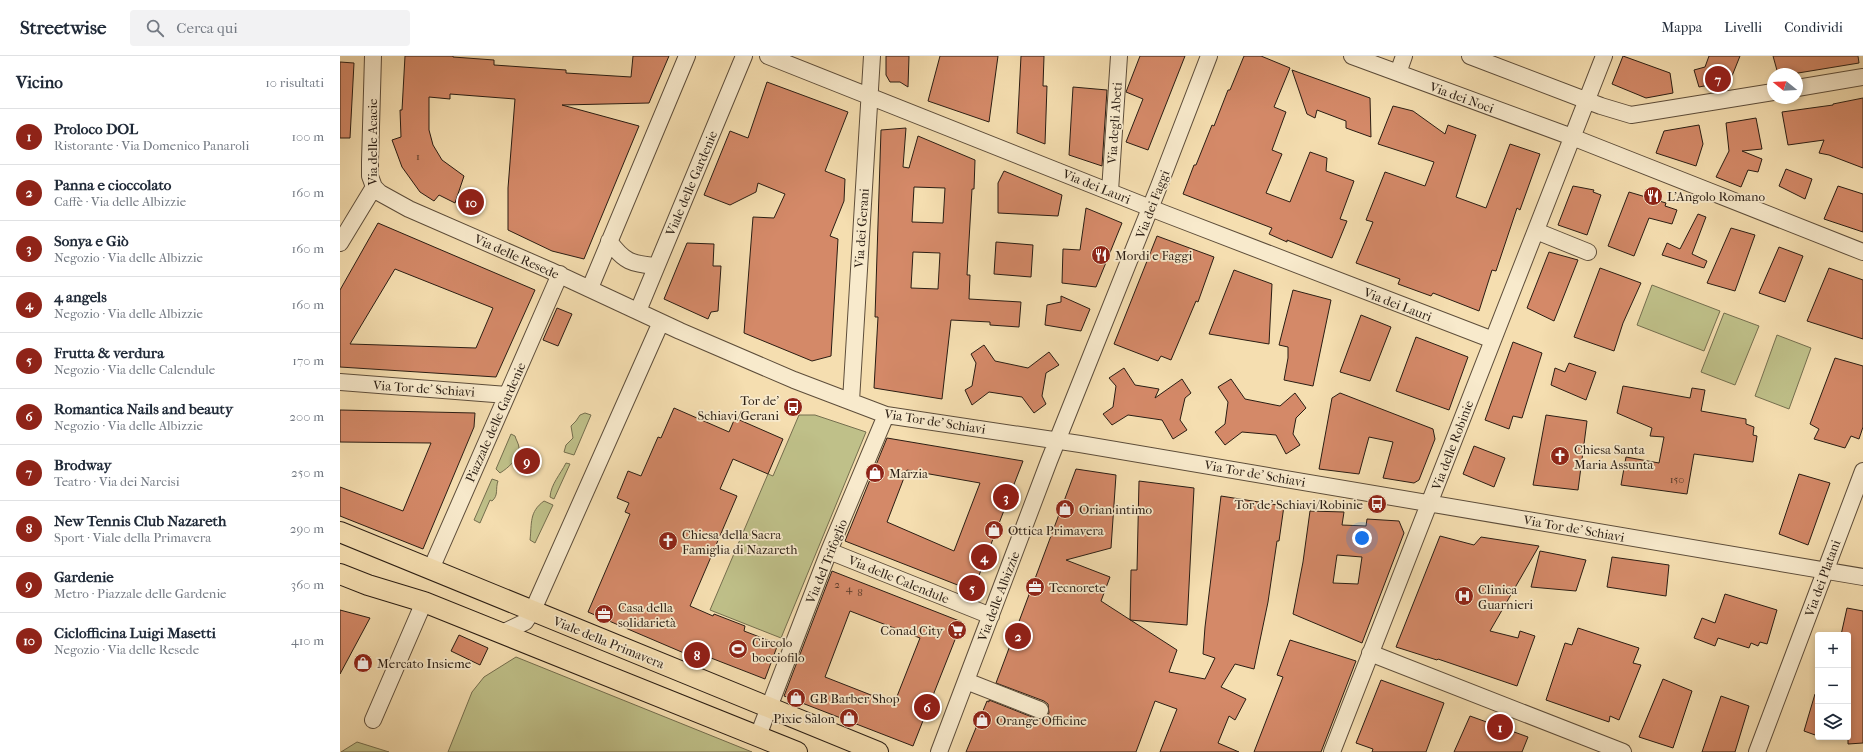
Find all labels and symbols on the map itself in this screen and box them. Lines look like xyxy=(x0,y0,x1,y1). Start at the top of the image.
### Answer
pin: 7 xyxy=(1705,64,1731,94)
north arrow xyxy=(1767,68,1803,104)
street label: Via dei Noci xyxy=(1427,79,1496,116)
street label: Via degli Abeti xyxy=(1104,82,1125,165)
street label: Via delle Acacie xyxy=(365,98,380,186)
street label: Viale delle Gardenie xyxy=(662,128,721,239)
house number: 1 xyxy=(416,150,420,163)
street label: Via dei Lauri xyxy=(1060,166,1133,207)
street label: Via dei Faggi xyxy=(1132,168,1172,241)
restaurant icon: L'Angolo Romano xyxy=(1642,185,1664,207)
pin: 10 xyxy=(458,187,484,217)
street label: Via dei Gerani xyxy=(851,188,872,269)
place label: L'Angolo Romano xyxy=(1667,189,1766,204)
street label: Via delle Resede xyxy=(471,231,562,282)
restaurant icon: Mordi e Faggi xyxy=(1090,244,1112,266)
place label: Mordi e Faggi xyxy=(1115,248,1192,263)
street label: Via dei Lauri xyxy=(1361,284,1434,324)
street label: Piazzale delle Gardenie xyxy=(462,359,529,484)
street label: Via Tor de' Schiavi xyxy=(371,377,476,400)
place label: Tor de' Schiavi/Gerani xyxy=(698,393,779,423)
bus stop icon: Tor de' Schiavi/Gerani xyxy=(782,396,804,418)
street label: Via delle Robinie xyxy=(1428,398,1477,493)
street label: Via Tor de' Schiavi xyxy=(882,406,987,437)
place label: Chiesa Santa Maria Assunta xyxy=(1574,442,1655,472)
church icon: Chiesa Santa Maria Assunta xyxy=(1549,445,1571,467)
pin: 9 xyxy=(514,446,540,476)
street label: Via Tor de' Schiavi xyxy=(1202,457,1307,490)
shop icon: Marzia xyxy=(864,462,886,484)
place label: Marzia xyxy=(889,466,929,481)
house number: 150 xyxy=(1670,473,1684,486)
pin: 3 xyxy=(993,482,1019,512)
bus stop icon: Tor de' Schiavi/Robinie xyxy=(1366,493,1388,515)
place label: Tor de' Schiavi/Robinie xyxy=(1235,497,1364,512)
shop icon: Orian intimo xyxy=(1054,498,1076,520)
place label: Orian intimo xyxy=(1079,502,1153,517)
street label: Via Tor de' Schiavi xyxy=(1521,512,1626,545)
street label: Via del Trifoglio xyxy=(802,516,850,607)
shop icon: Ottica Primavera xyxy=(983,519,1005,541)
place label: Ottica Primavera xyxy=(1008,523,1105,538)
place label: Chiesa della Sacra Famiglia di Nazareth xyxy=(682,527,798,557)
your location xyxy=(1352,528,1372,548)
church icon: Chiesa della Sacra Famiglia di Nazareth xyxy=(657,530,679,552)
street label: Via dei Platani xyxy=(1801,538,1843,620)
pin: 4 xyxy=(971,542,997,572)
street label: Via delle Albizzie xyxy=(974,549,1023,644)
street label: Via delle Calendule xyxy=(845,552,952,607)
pin: 5 xyxy=(959,573,985,603)
office icon: Tecnorete xyxy=(1024,576,1046,598)
house number: 2 xyxy=(834,578,840,591)
place label: Tecnorete xyxy=(1049,580,1106,595)
house number: 4 xyxy=(846,582,853,595)
place label: Clinica Guarnieri xyxy=(1478,582,1533,612)
hospital icon: Clinica Guarnieri xyxy=(1453,585,1475,607)
house number: 8 xyxy=(857,586,863,599)
place label: Casa della solidarietà xyxy=(618,600,677,630)
office icon: Casa della solidarietà xyxy=(593,603,615,625)
street label: Viale della Primavera xyxy=(550,613,667,672)
supermarket icon: Conad City xyxy=(946,619,968,641)
pin: 2 xyxy=(1005,621,1031,651)
place label: Conad City xyxy=(880,623,944,638)
place label: Circolo bocciofilo xyxy=(751,635,805,665)
sports icon: Circolo bocciofilo xyxy=(727,638,749,660)
pin: 8 xyxy=(684,640,710,670)
shop icon: Mercato Insieme xyxy=(352,652,374,674)
place label: Mercato Insieme xyxy=(377,656,472,671)
shop icon: GB Barber Shop xyxy=(785,687,807,709)
place label: GB Barber Shop xyxy=(810,691,900,706)
pin: 6 xyxy=(914,692,940,722)
shop icon: Pixie Salon xyxy=(838,707,860,729)
shop icon: Orange Officine xyxy=(971,709,993,731)
place label: Pixie Salon xyxy=(773,711,835,726)
pin: 1 xyxy=(1487,712,1513,742)
place label: Orange Officine xyxy=(996,713,1087,728)

